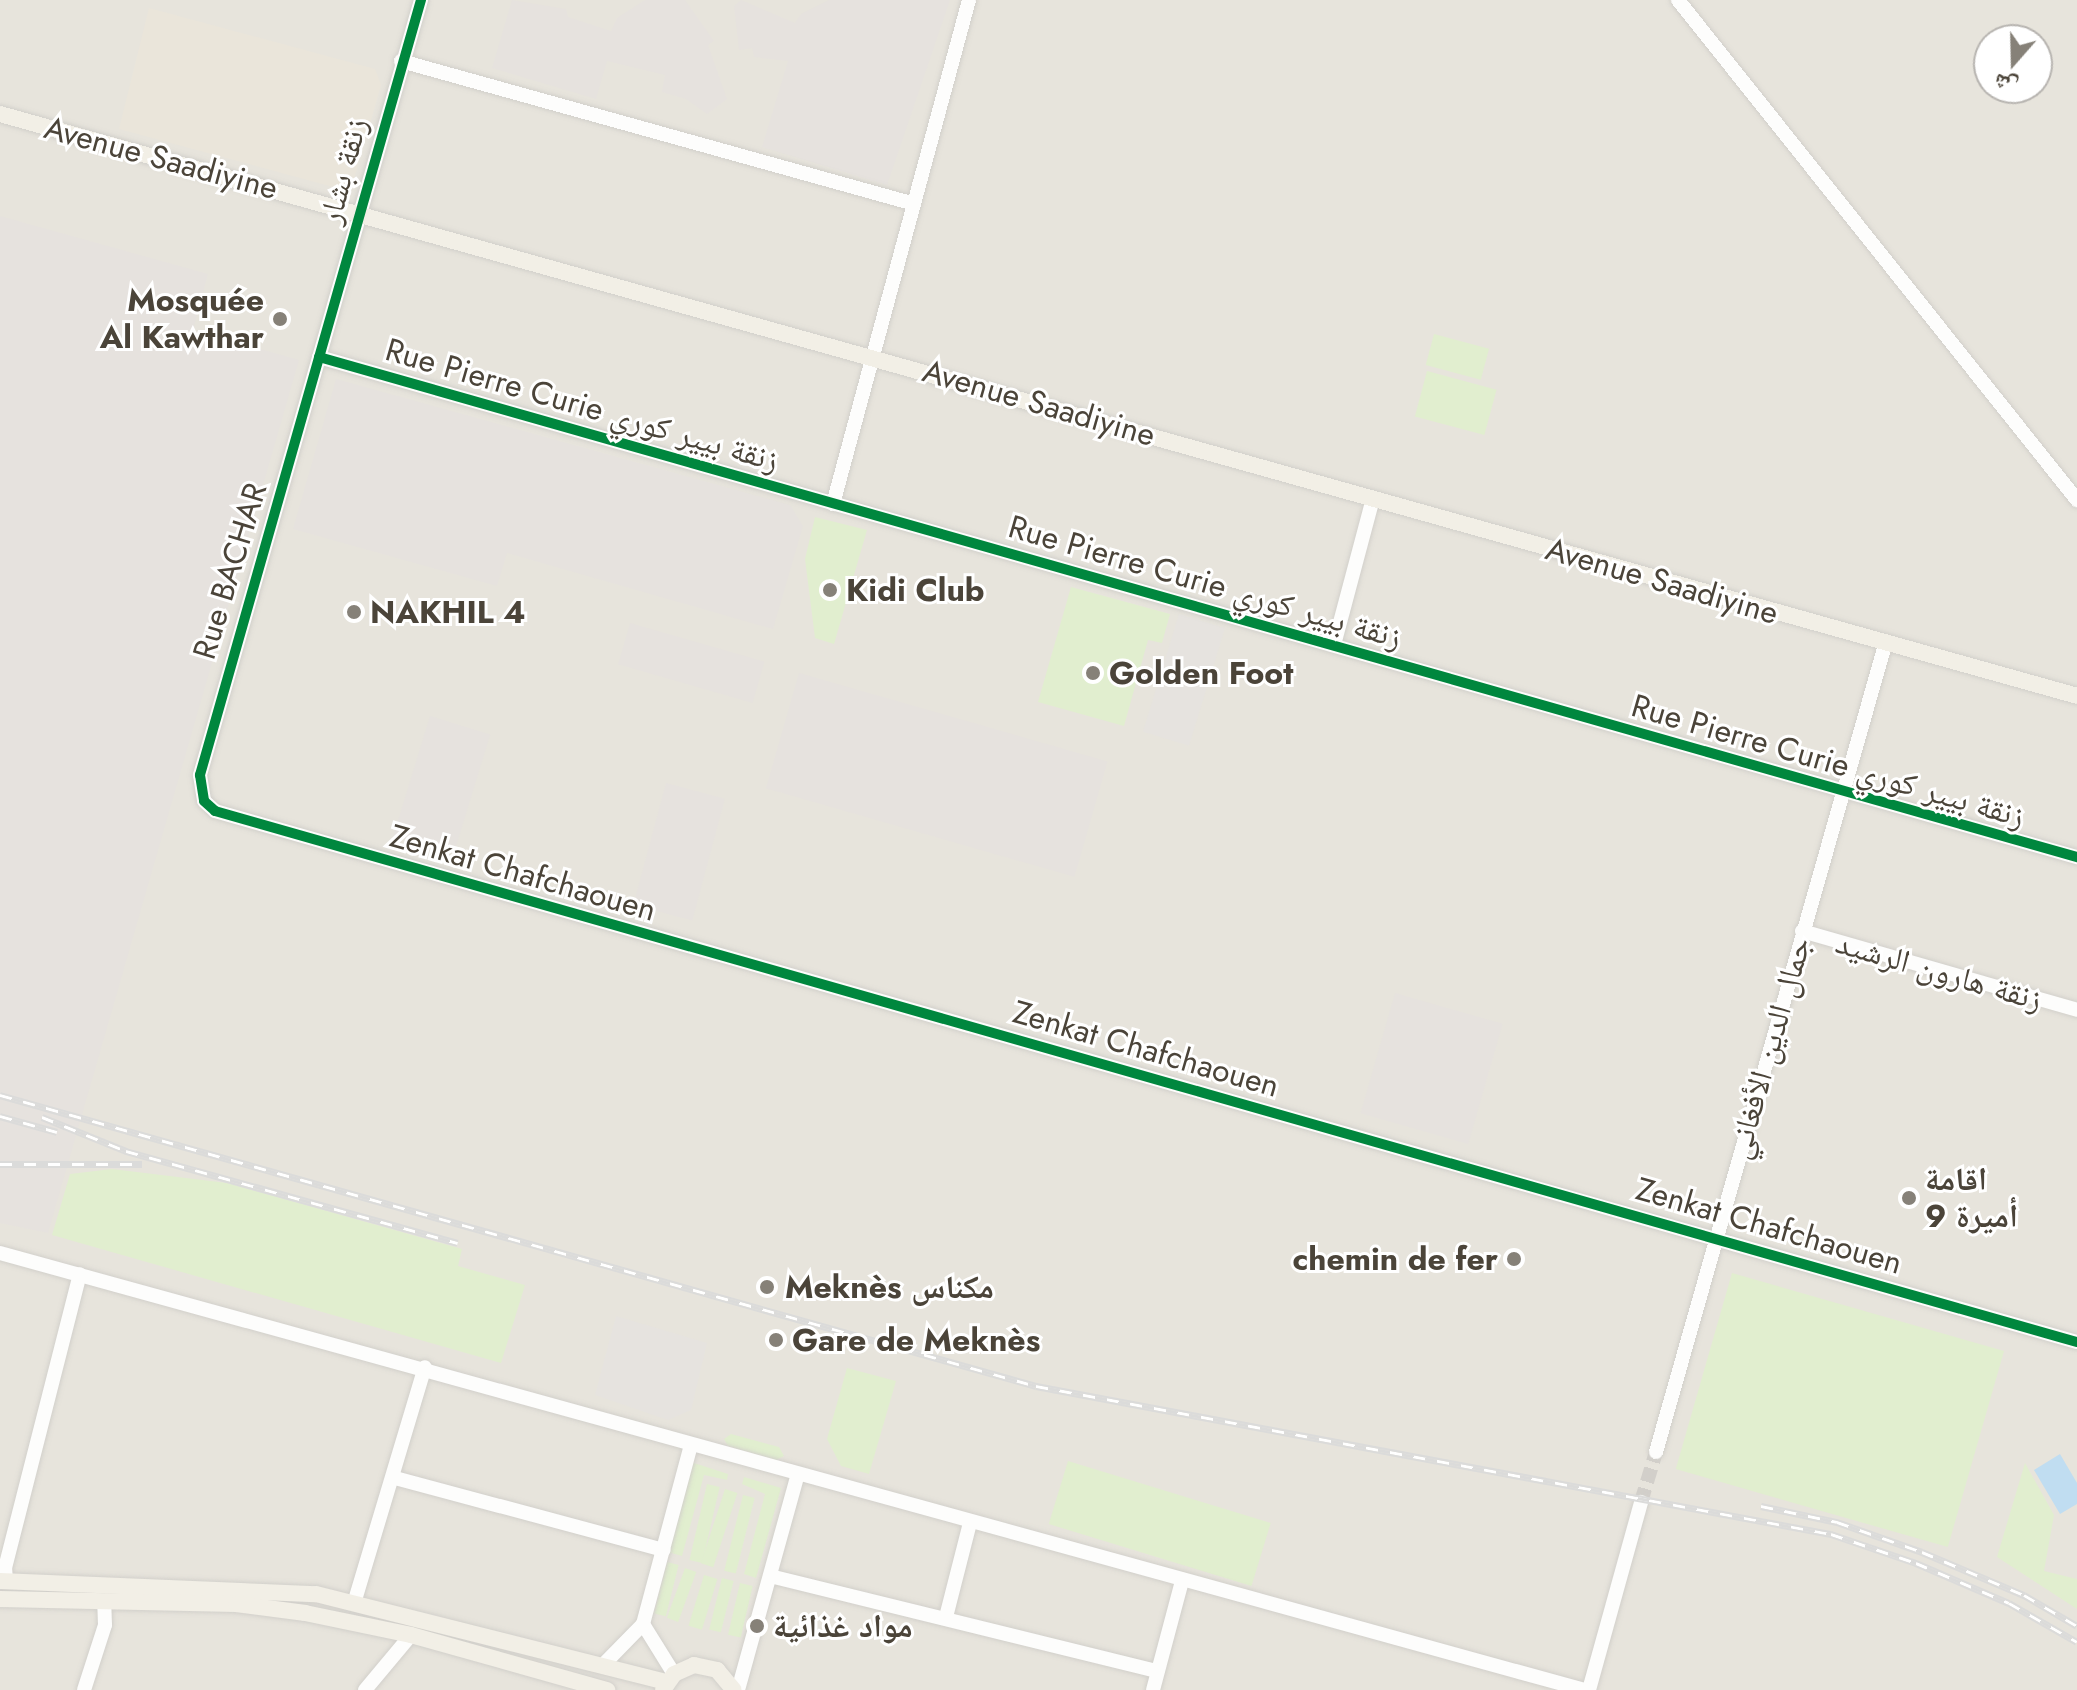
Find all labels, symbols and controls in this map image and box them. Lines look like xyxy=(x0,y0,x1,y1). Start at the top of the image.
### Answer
north arrow xyxy=(1973,24,2053,104)
text: ش xyxy=(1989,66,2022,104)
street label: Avenue Saadiyine xyxy=(40,108,282,208)
street label: زنقة بشار xyxy=(310,114,376,228)
place label: Mosquée Al Kawthar xyxy=(100,282,264,357)
marker: Mosquée Al Kawthar xyxy=(271,310,289,328)
street label: Rue Pierre Curie زنقة بيير كوري xyxy=(381,330,783,480)
street label: Avenue Saadiyine xyxy=(918,351,1160,455)
street label: Rue BACHAR xyxy=(185,478,275,664)
street label: Rue Pierre Curie زنقة بيير كوري xyxy=(1004,507,1406,657)
street label: Avenue Saadiyine xyxy=(1541,529,1783,633)
place label: Kidi Club xyxy=(846,571,985,609)
marker: Kidi Club xyxy=(821,581,839,599)
place label: NAKHIL 4 xyxy=(370,593,526,631)
marker: NAKHIL 4 xyxy=(345,603,363,621)
place label: Golden Foot xyxy=(1109,654,1293,692)
marker: Golden Foot xyxy=(1084,664,1102,682)
street label: Rue Pierre Curie زنقة بيير كوري xyxy=(1627,686,2029,836)
street label: Zenkat Chafchaouen xyxy=(386,817,660,929)
street label: زنقة هارون الرشيد xyxy=(1831,923,2047,1019)
street label: جمال الدين الأفغاني xyxy=(1719,933,1819,1163)
street label: Zenkat Chafchaouen xyxy=(1009,993,1283,1105)
place label: اقامة أميرة 9 xyxy=(1925,1161,2018,1236)
street label: Zenkat Chafchaouen xyxy=(1632,1170,1906,1282)
marker: اقامة أميرة 9 xyxy=(1900,1189,1918,1207)
place label: chemin de fer xyxy=(1292,1240,1498,1278)
marker: chemin de fer xyxy=(1505,1250,1523,1268)
place label: Meknès مكناس xyxy=(785,1268,994,1306)
marker: Meknès مكناس xyxy=(756,1276,778,1298)
place label: Gare de Meknès xyxy=(792,1321,1040,1359)
marker: Gare de Meknès xyxy=(767,1331,785,1349)
place label: مواد غذائية xyxy=(773,1607,913,1645)
marker: مواد غذائية xyxy=(748,1617,766,1635)

